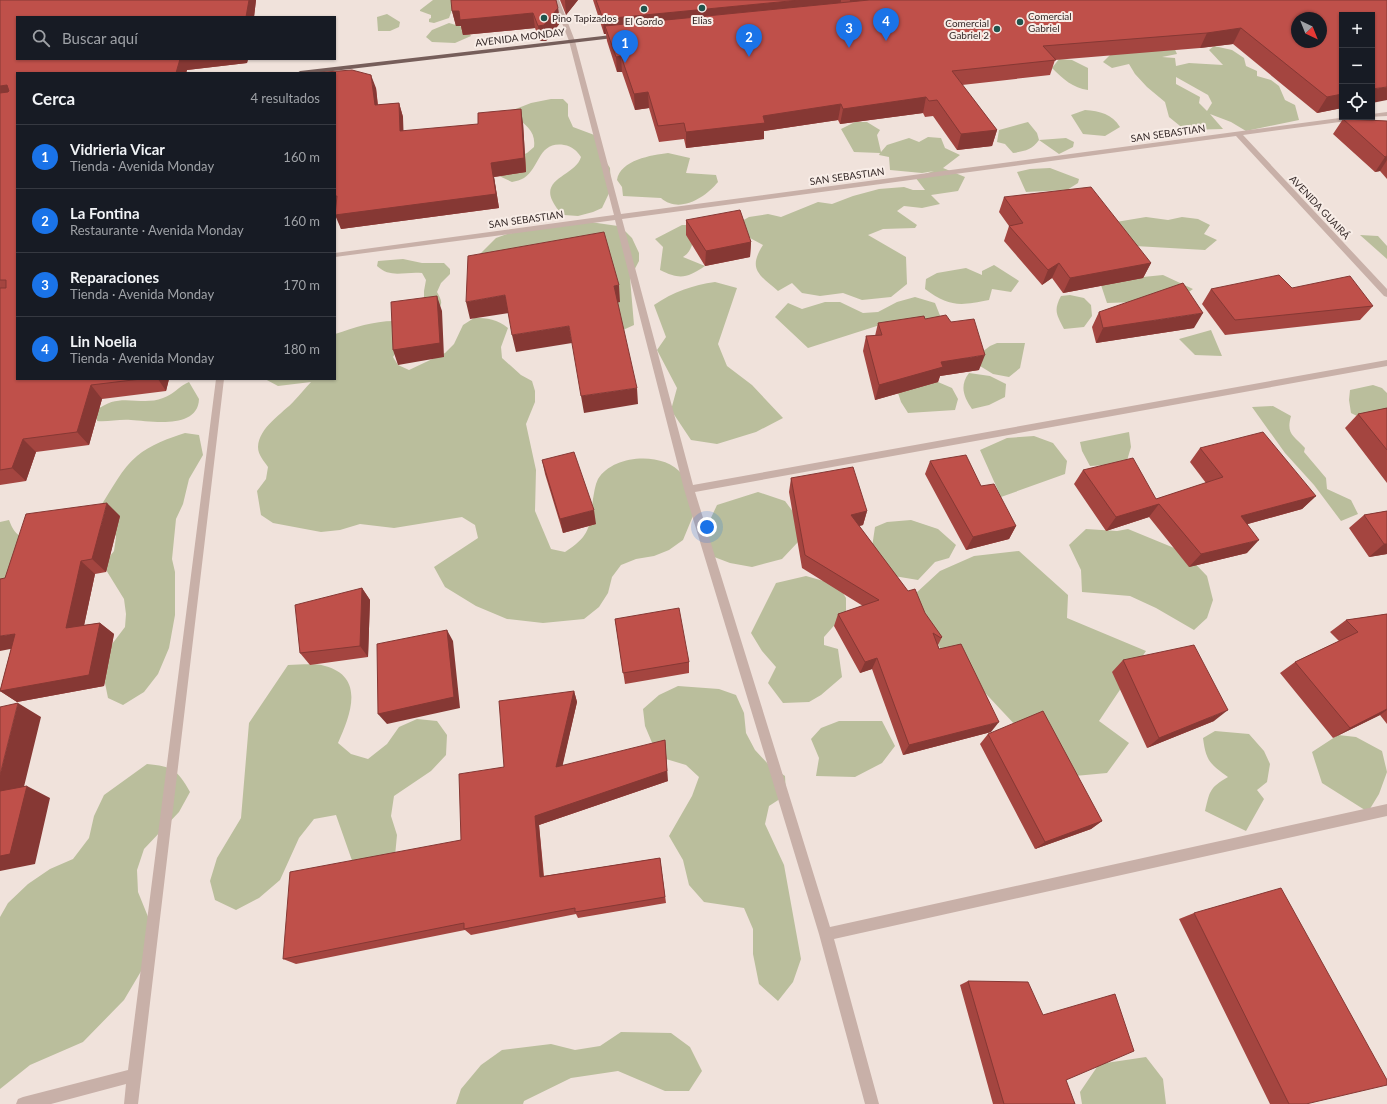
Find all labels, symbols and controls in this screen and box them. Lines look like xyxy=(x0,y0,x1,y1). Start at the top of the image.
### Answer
marker: Elias xyxy=(697,3,707,13)
marker: El Gordo xyxy=(639,4,649,14)
pin: 4 xyxy=(873,8,899,41)
place label: Comercial Gabriel xyxy=(1028,10,1072,34)
place label: Pino Tapizados xyxy=(552,12,617,24)
north arrow xyxy=(1291,12,1327,48)
map controls xyxy=(1339,12,1375,120)
button: + xyxy=(1339,12,1375,48)
marker: Pino Tapizados xyxy=(539,13,549,23)
place label: Elias xyxy=(692,14,712,26)
place label: El Gordo xyxy=(625,15,663,27)
pin: 3 xyxy=(836,15,862,48)
search box xyxy=(16,16,336,60)
place label: Comercial Gabriel 2 xyxy=(945,17,989,41)
marker: Comercial Gabriel xyxy=(1015,17,1025,27)
pin: 2 xyxy=(736,24,762,57)
marker: Comercial Gabriel 2 xyxy=(992,24,1002,34)
street label: AVENIDA MONDAY xyxy=(474,25,566,48)
icon: search xyxy=(30,27,52,49)
text: Buscar aquí xyxy=(62,29,138,47)
pin: 1 xyxy=(612,30,638,63)
button: − xyxy=(1339,48,1375,84)
button: locate xyxy=(1339,84,1375,120)
text: Cerca xyxy=(32,88,75,109)
text: 4 resultados xyxy=(250,90,320,106)
street label: SAN SEBASTIAN xyxy=(1130,122,1206,144)
text: Vidrieria Vicar xyxy=(70,140,165,158)
text: 1 xyxy=(41,149,49,165)
text: 160 m xyxy=(283,149,320,165)
text: Tienda · Avenida Monday xyxy=(70,158,214,174)
street label: SAN SEBASTIAN xyxy=(809,165,885,187)
street label: AVENIDA GUAIRÁ xyxy=(1287,173,1353,242)
text: La Fontina xyxy=(70,204,140,222)
street label: SAN SEBASTIAN xyxy=(488,208,564,230)
text: 2 xyxy=(41,213,49,229)
text: 160 m xyxy=(283,213,320,229)
text: Restaurante · Avenida Monday xyxy=(70,222,244,238)
text: Reparaciones xyxy=(70,268,159,286)
text: 3 xyxy=(41,277,49,293)
text: 170 m xyxy=(283,277,320,293)
text: Tienda · Avenida Monday xyxy=(70,286,214,302)
text: Lin Noelia xyxy=(70,332,137,350)
text: 4 xyxy=(41,341,49,357)
text: 180 m xyxy=(283,341,320,357)
text: Tienda · Avenida Monday xyxy=(70,350,214,366)
your location xyxy=(697,517,717,537)

